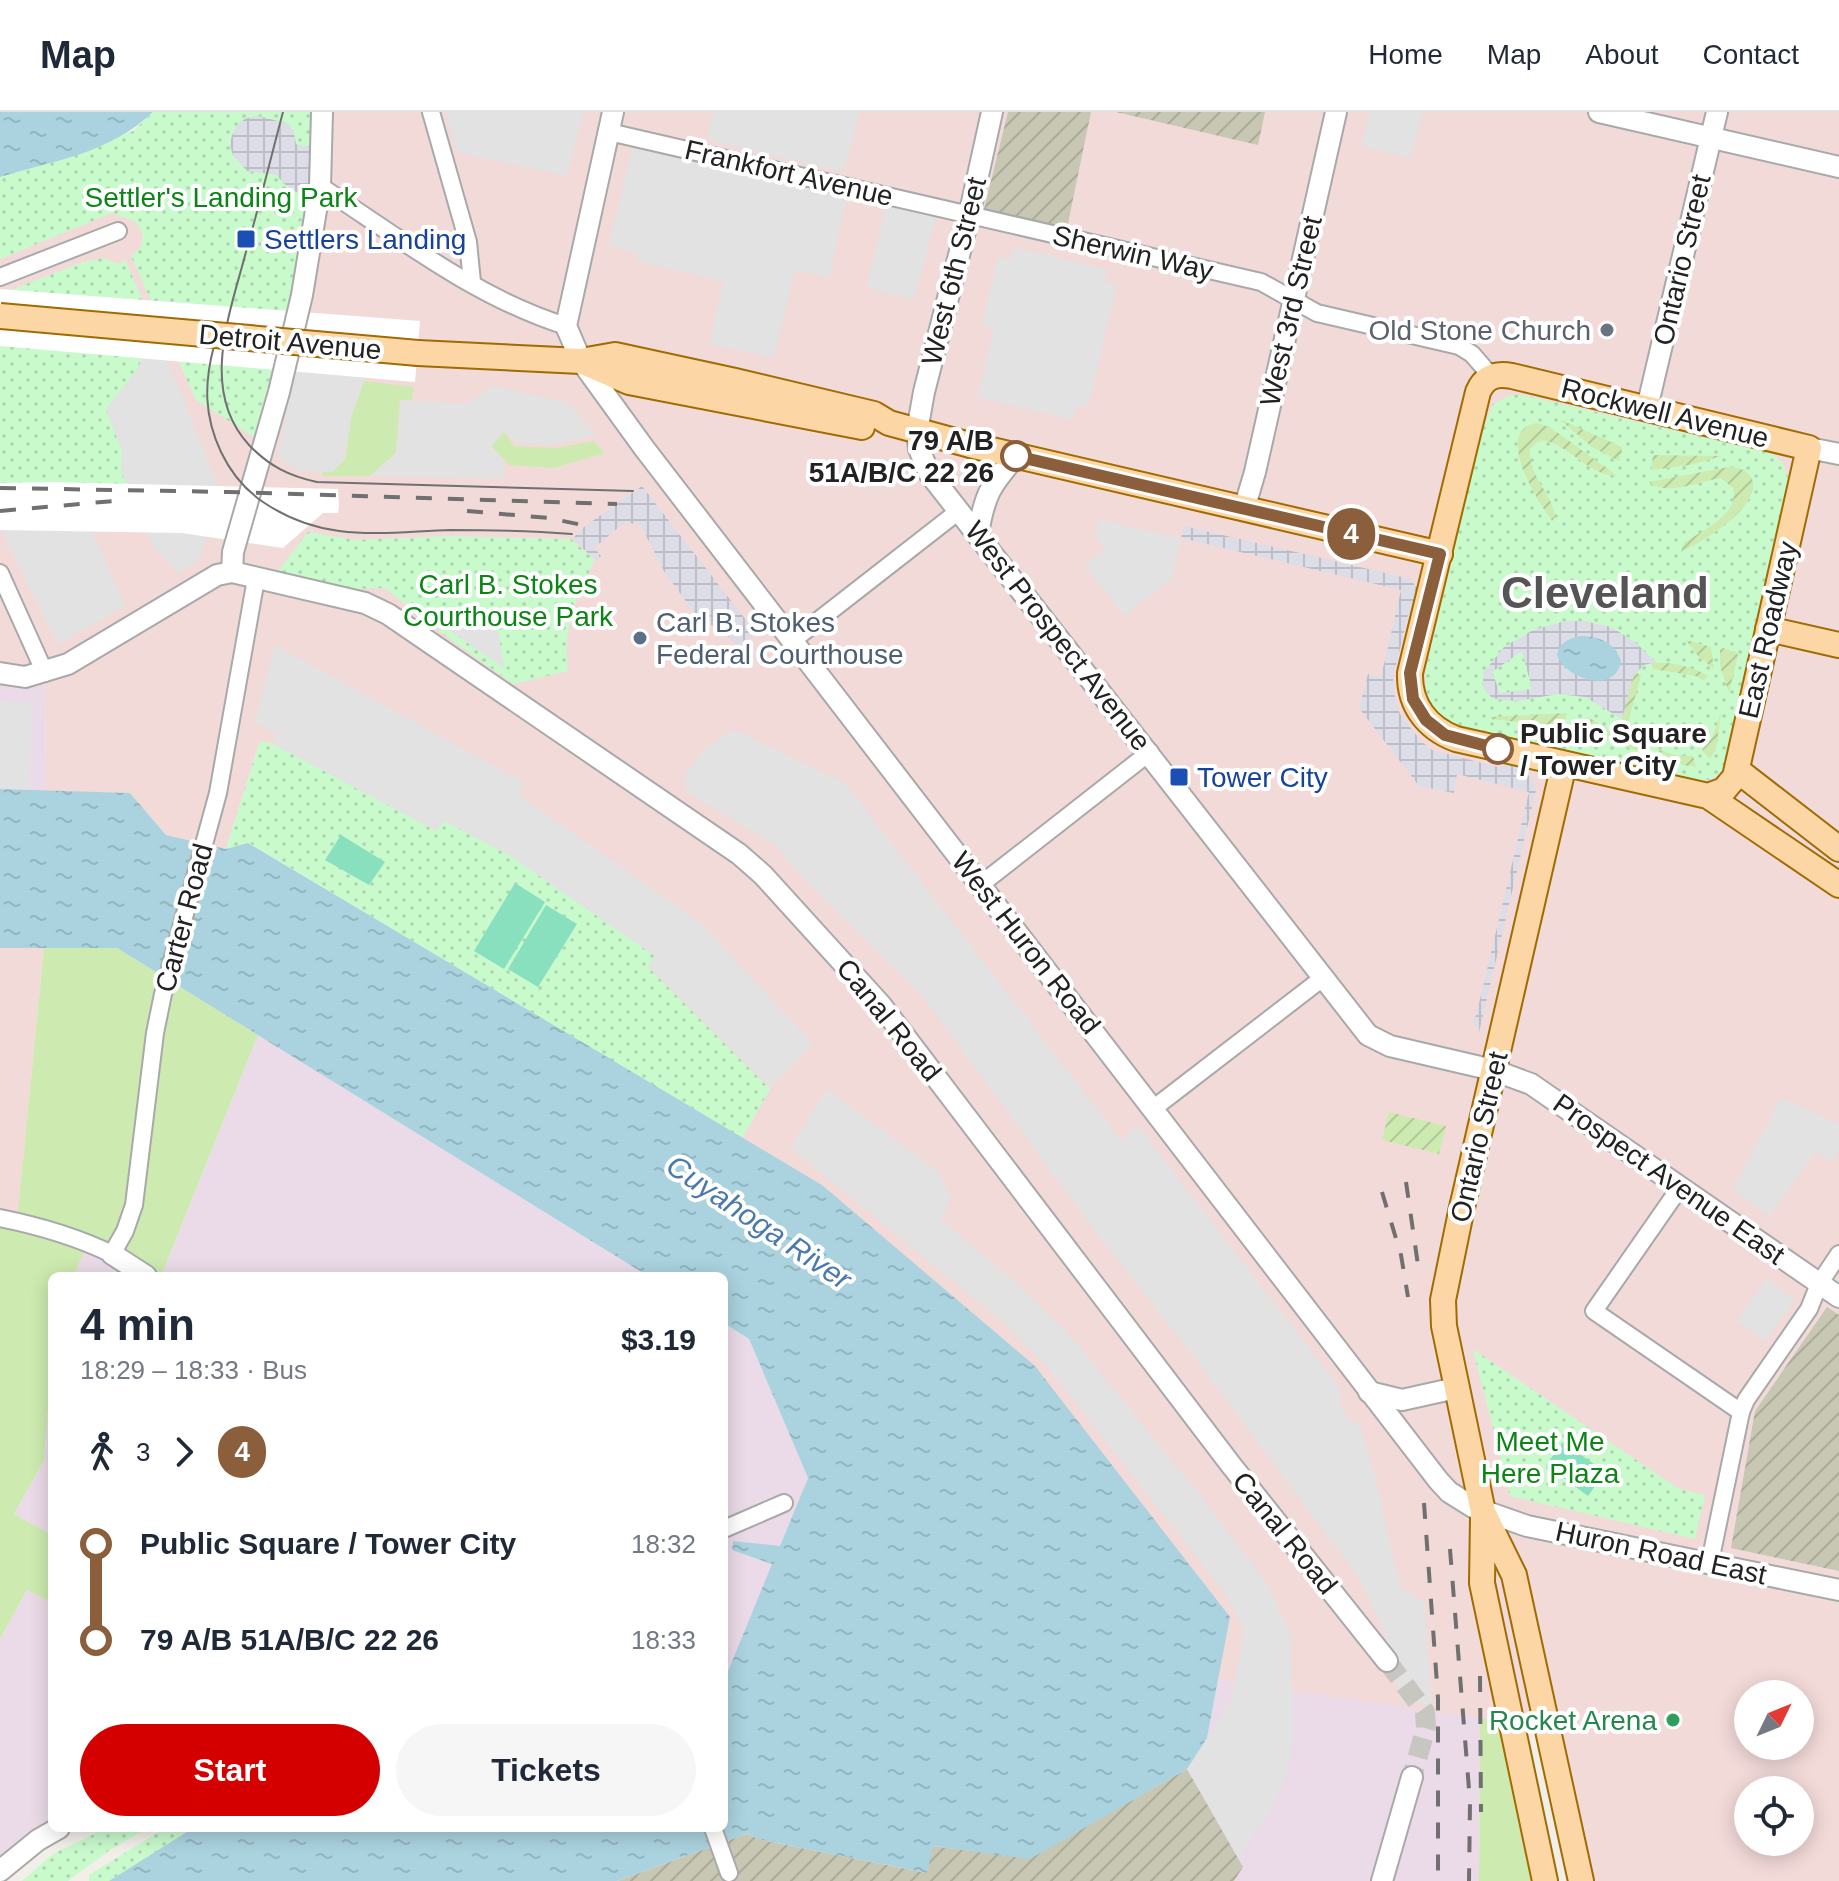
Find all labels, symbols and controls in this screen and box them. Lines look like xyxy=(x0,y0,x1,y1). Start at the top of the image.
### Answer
text: Map xyxy=(40,34,116,76)
text: Home xyxy=(1368,39,1443,70)
text: Map xyxy=(1487,39,1541,70)
text: About xyxy=(1585,39,1659,70)
text: Contact xyxy=(1703,39,1799,70)
street label: Frankfort Avenue xyxy=(682,134,896,212)
street label: Ontario Street xyxy=(1647,171,1717,348)
street label: West 6th Street xyxy=(916,174,992,368)
park label: Settler's Landing Park xyxy=(84,182,359,213)
street label: West 3rd Street xyxy=(1254,213,1328,409)
street label: Sherwin Way xyxy=(1050,219,1216,287)
place label: Settlers Landing xyxy=(264,224,466,255)
marker: Settlers Landing xyxy=(235,228,257,250)
place label: Old Stone Church xyxy=(1368,315,1591,346)
street label: Detroit Avenue xyxy=(197,319,383,365)
marker: Old Stone Church xyxy=(1598,321,1616,339)
street label: Rockwell Avenue xyxy=(1558,372,1772,454)
place label: 79 A/B 51A/B/C 22 26 xyxy=(809,425,994,488)
marker: 79 A/B 51A/B/C 22 26 xyxy=(1001,441,1031,471)
line badge: 4 xyxy=(1325,508,1377,560)
street label: West Prospect Avenue xyxy=(959,515,1157,757)
text: 4 xyxy=(1343,518,1359,549)
street label: East Roadway xyxy=(1733,539,1803,721)
district label: Cleveland xyxy=(1501,568,1709,617)
park label: Carl B. Stokes Courthouse Park xyxy=(403,569,614,632)
place label: Carl B. Stokes Federal Courthouse xyxy=(656,607,903,670)
marker: Carl B. Stokes Federal Courthouse xyxy=(631,629,649,647)
place label: Public Square / Tower City xyxy=(1520,718,1707,781)
marker: Public Square / Tower City xyxy=(1483,734,1513,764)
place label: Tower City xyxy=(1197,762,1328,793)
marker: Tower City xyxy=(1168,766,1190,788)
street label: Carter Road xyxy=(149,840,219,996)
street label: West Huron Road xyxy=(945,846,1107,1040)
street label: Canal Road xyxy=(830,953,948,1087)
street label: Ontario Street xyxy=(1444,1048,1514,1225)
street label: Prospect Avenue East xyxy=(1547,1087,1791,1271)
water label: Cuyahoga River xyxy=(661,1148,858,1296)
text: 4 min xyxy=(80,1300,195,1349)
text: $3.19 xyxy=(621,1323,696,1356)
text: 18:29 – 18:33 · Bus xyxy=(80,1355,307,1385)
park label: Meet Me Here Plaza xyxy=(1481,1426,1620,1489)
icon: walk xyxy=(80,1430,124,1474)
icon: forward xyxy=(162,1430,206,1474)
text: 4 xyxy=(234,1436,250,1467)
text: 3 xyxy=(136,1437,150,1467)
street label: Canal Road xyxy=(1226,1466,1344,1600)
street label: Huron Road East xyxy=(1553,1516,1769,1591)
text: Public Square / Tower City xyxy=(140,1527,516,1560)
text: 18:32 xyxy=(631,1529,696,1559)
text: 79 A/B 51A/B/C 22 26 xyxy=(140,1623,439,1656)
text: 18:33 xyxy=(631,1625,696,1655)
north arrow xyxy=(1734,1680,1814,1760)
map controls xyxy=(1734,1680,1814,1856)
place label: Rocket Arena xyxy=(1489,1705,1657,1736)
marker: Rocket Arena xyxy=(1664,1711,1682,1729)
button: Start xyxy=(80,1724,380,1816)
button: Tickets xyxy=(396,1724,696,1816)
button: locate xyxy=(1734,1776,1814,1856)

